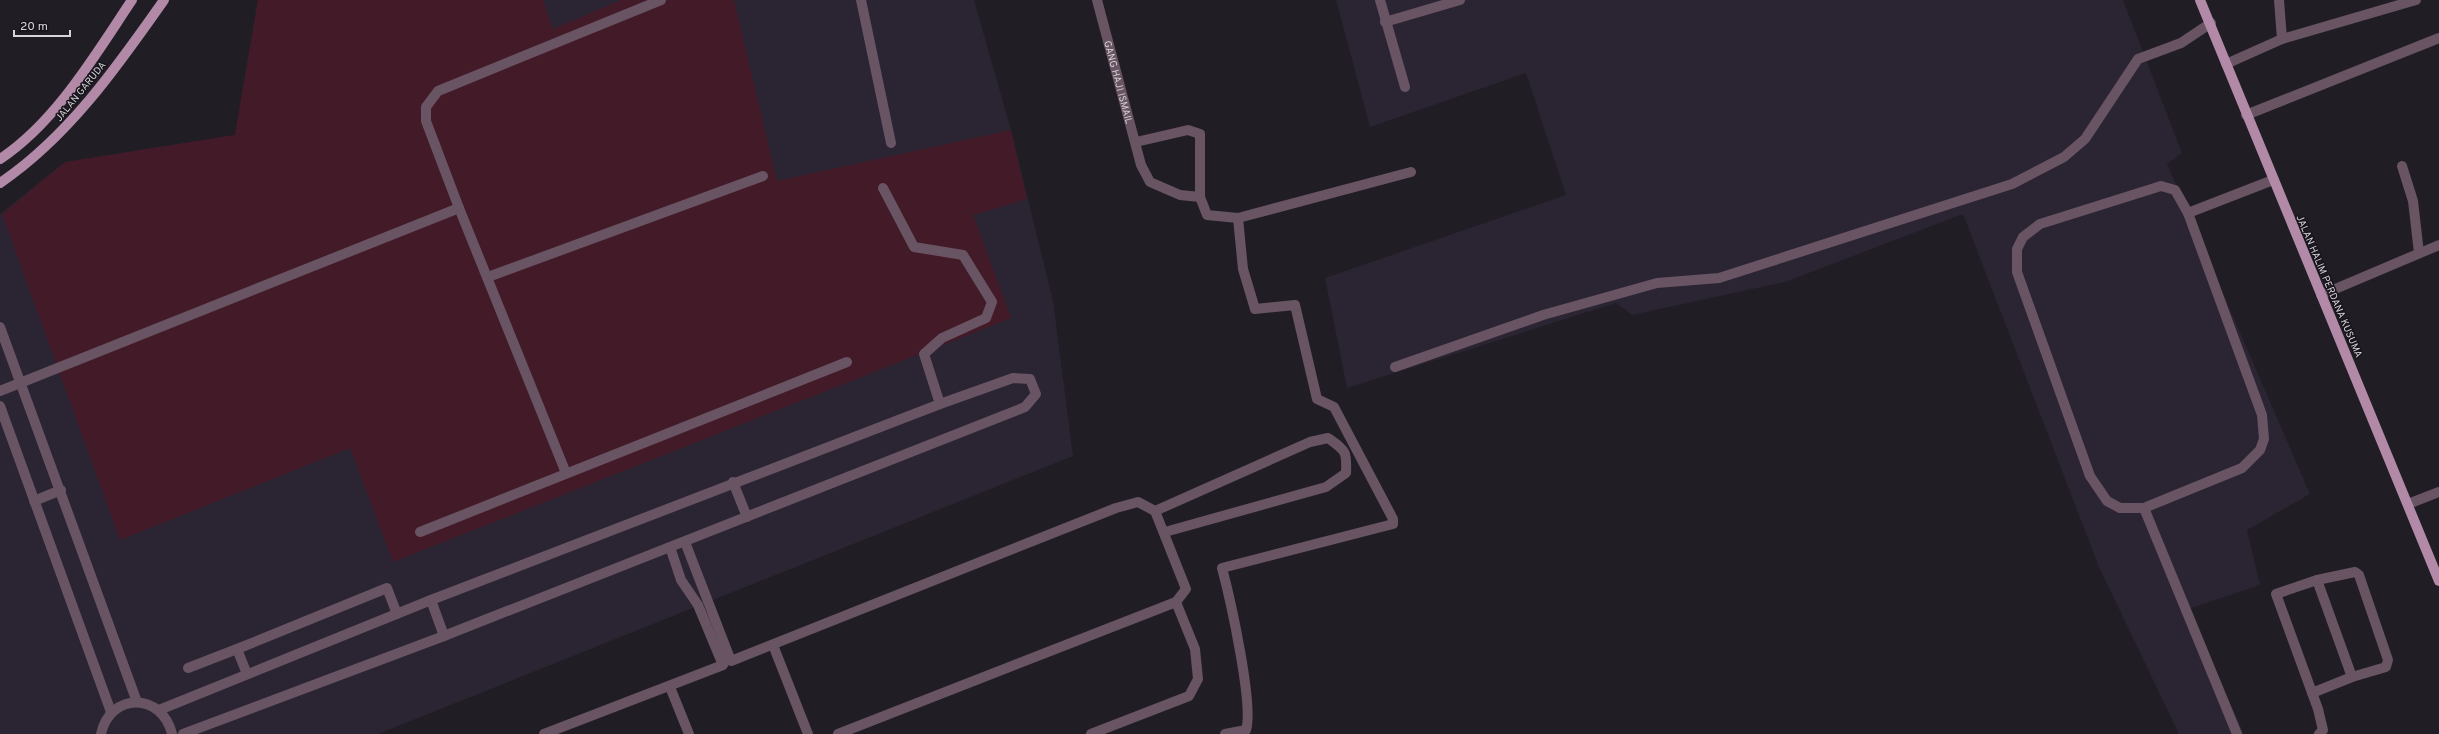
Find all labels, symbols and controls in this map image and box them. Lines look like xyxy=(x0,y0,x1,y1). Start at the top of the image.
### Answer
scale bar xyxy=(14,12,70,38)
text: 20 m xyxy=(20,19,48,35)
street label: GANG HAJI ISMAIL xyxy=(1100,39,1135,126)
street label: JALAN GARUDA xyxy=(53,59,109,125)
street label: JALAN HALIM PERDANA KUSUMA xyxy=(2293,213,2365,360)

